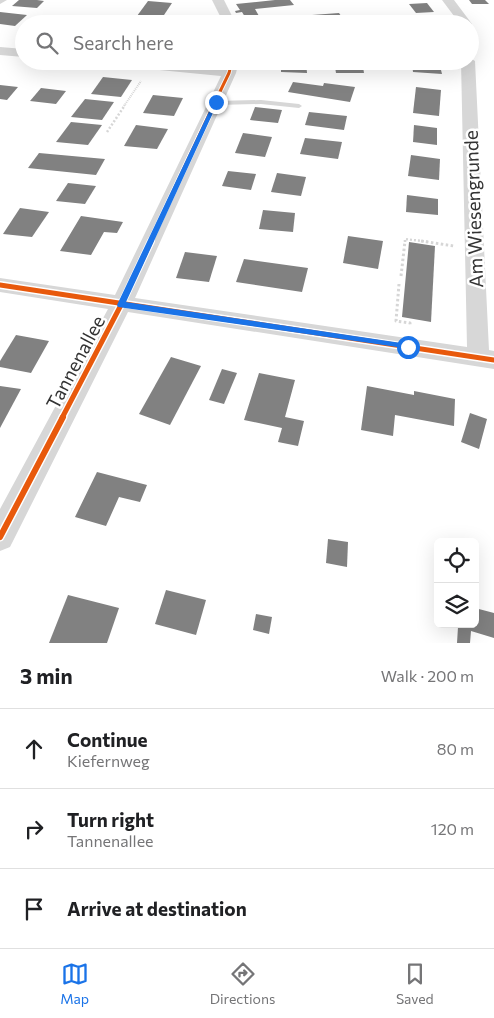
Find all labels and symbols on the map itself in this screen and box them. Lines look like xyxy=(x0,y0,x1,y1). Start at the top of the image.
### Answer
route end xyxy=(205,91,228,114)
street label: Am Wiesengrunde xyxy=(459,130,487,288)
street label: Tannenallee xyxy=(41,311,109,413)
route start xyxy=(397,336,420,359)

